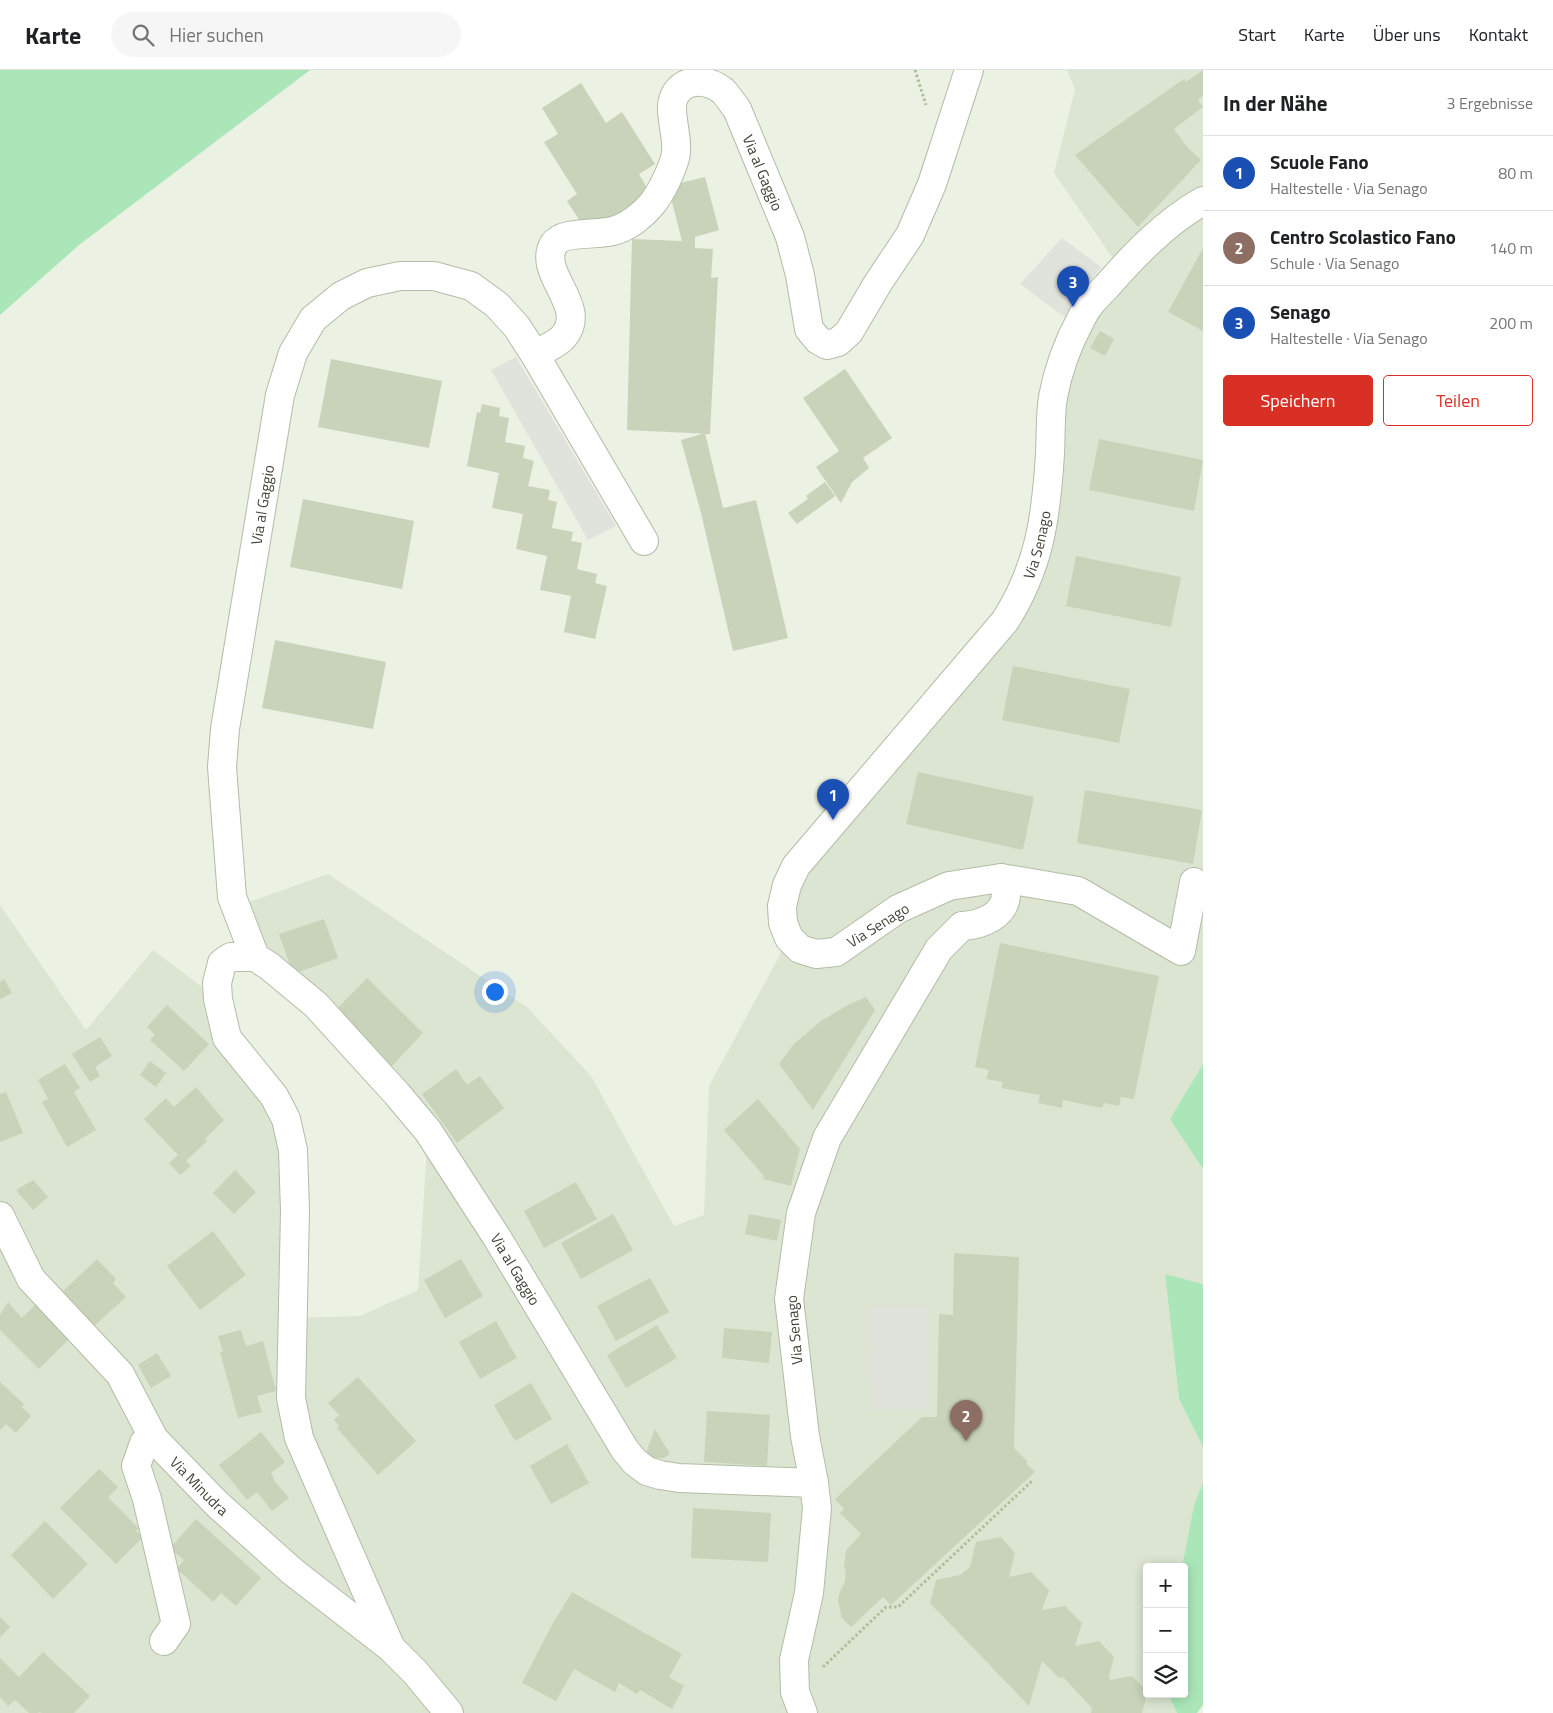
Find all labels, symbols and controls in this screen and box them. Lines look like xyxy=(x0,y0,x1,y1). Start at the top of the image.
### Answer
search box xyxy=(111,12,461,57)
text: Karte xyxy=(25,17,81,53)
text: Hier suchen xyxy=(169,20,264,49)
icon: search xyxy=(129,21,157,49)
text: Start xyxy=(1238,21,1276,48)
text: Karte xyxy=(1304,21,1345,48)
text: Über uns xyxy=(1373,21,1441,48)
text: Kontakt xyxy=(1469,21,1528,48)
text: In der Nähe xyxy=(1223,87,1328,119)
text: 3 Ergebnisse xyxy=(1446,91,1533,115)
street label: Via al Gaggio xyxy=(737,131,789,214)
text: Scuole Fano xyxy=(1270,147,1369,176)
text: 1 xyxy=(1235,161,1243,185)
text: 80 m xyxy=(1498,161,1533,185)
text: Haltestelle · Via Senago xyxy=(1270,176,1428,200)
text: Centro Scolastico Fano xyxy=(1270,222,1456,251)
text: 2 xyxy=(1235,236,1243,260)
text: 140 m xyxy=(1489,236,1533,260)
text: Schule · Via Senago xyxy=(1270,251,1399,275)
pin: 3 xyxy=(1057,266,1089,307)
text: Senago xyxy=(1270,297,1331,326)
text: 3 xyxy=(1235,311,1243,335)
text: 200 m xyxy=(1489,311,1533,335)
text: Haltestelle · Via Senago xyxy=(1270,326,1428,350)
button: Speichern xyxy=(1223,375,1373,426)
button: Teilen xyxy=(1383,375,1533,426)
street label: Via al Gaggio xyxy=(244,463,280,546)
street label: Via Senago xyxy=(1017,509,1056,582)
pin: 1 xyxy=(817,779,849,820)
street label: Via Senago xyxy=(842,897,914,953)
your location xyxy=(482,979,508,1005)
street label: Via al Gaggio xyxy=(485,1229,547,1310)
street label: Via Senago xyxy=(779,1294,808,1366)
pin: 2 xyxy=(950,1400,982,1441)
street label: Via Minudra xyxy=(165,1451,234,1521)
map controls xyxy=(1143,1563,1188,1698)
button: + xyxy=(1143,1563,1188,1608)
button: − xyxy=(1143,1608,1188,1653)
button: layers xyxy=(1143,1653,1188,1698)

